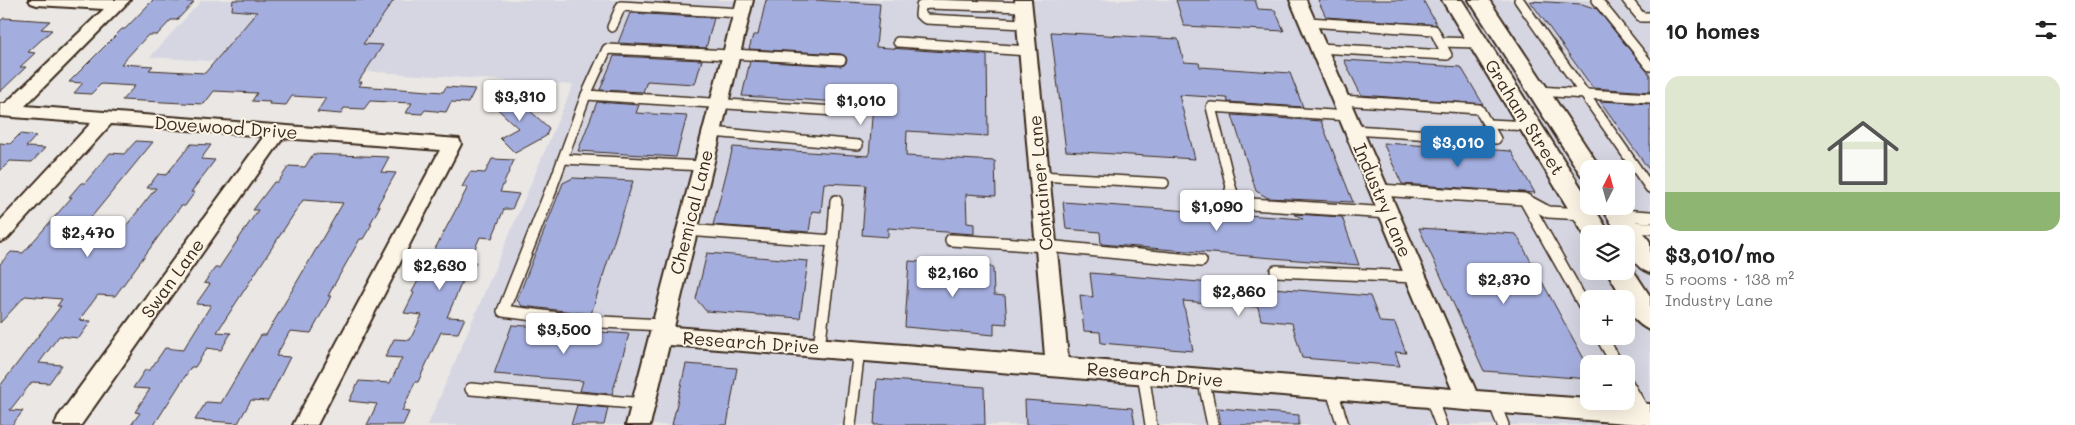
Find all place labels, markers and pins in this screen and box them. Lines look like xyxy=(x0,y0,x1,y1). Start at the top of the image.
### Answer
pin: $3,310 xyxy=(479,80,561,122)
pin: $1,010 xyxy=(820,84,902,126)
pin: $3,010 xyxy=(1417,126,1499,168)
pin: $1,090 xyxy=(1176,190,1258,232)
pin: $2,470 xyxy=(47,216,129,258)
pin: $2,630 xyxy=(399,248,481,291)
pin: $2,160 xyxy=(912,256,994,298)
pin: $2,370 xyxy=(1463,262,1545,305)
pin: $2,860 xyxy=(1198,274,1280,317)
pin: $3,500 xyxy=(523,312,605,355)

